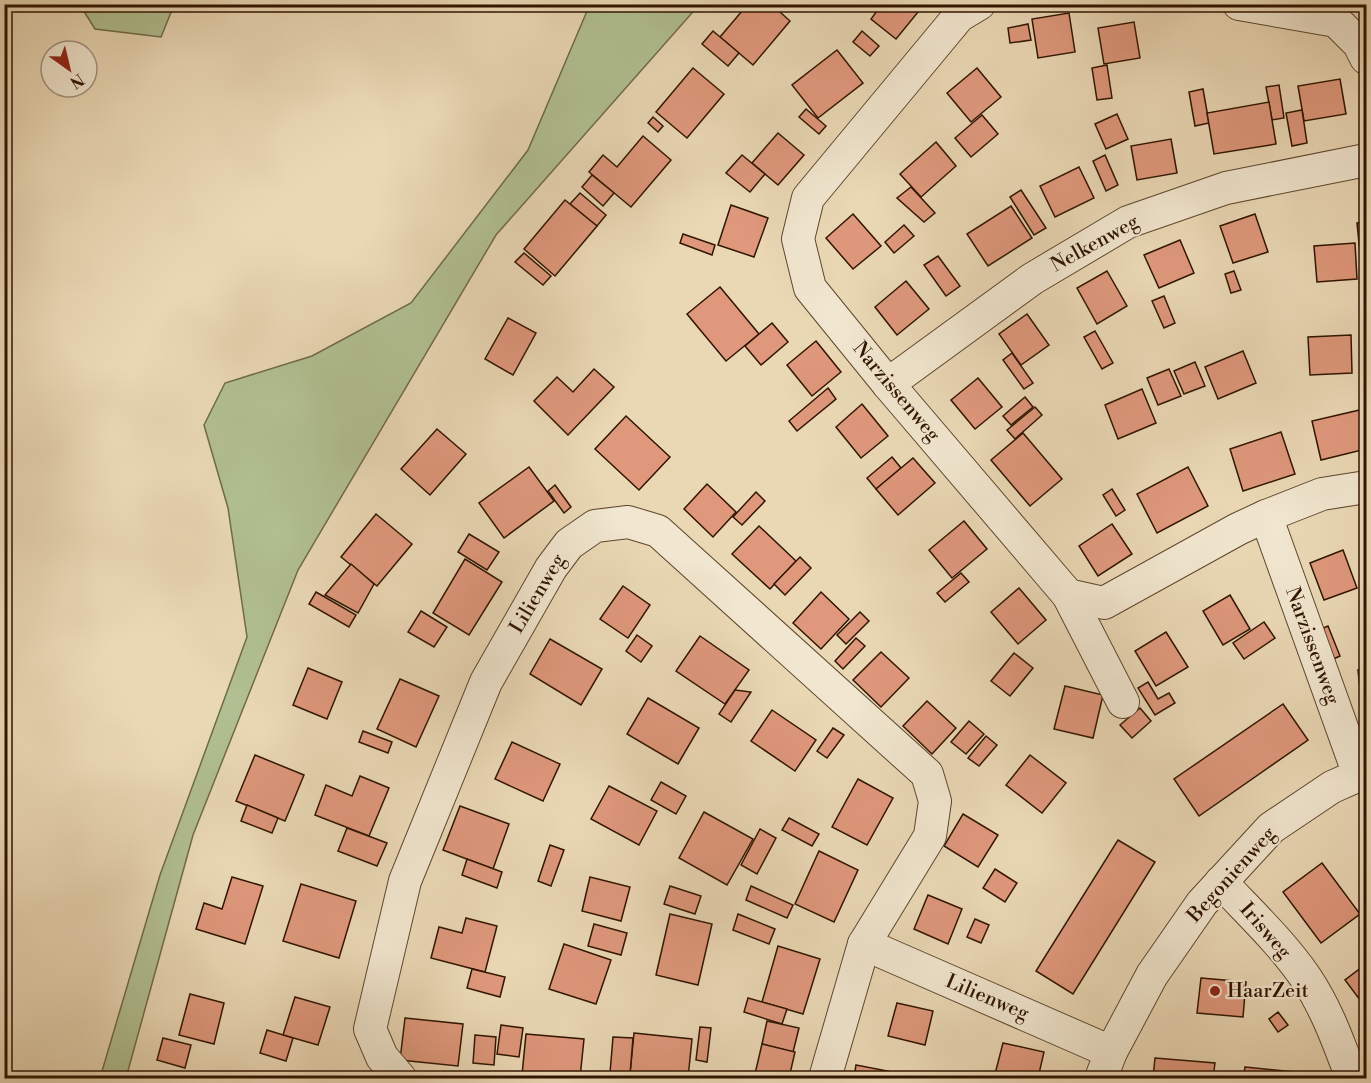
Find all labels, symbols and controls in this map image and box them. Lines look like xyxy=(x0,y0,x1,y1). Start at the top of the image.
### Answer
north arrow xyxy=(39,39,99,99)
text: N xyxy=(66,69,88,93)
street label: Nelkenweg xyxy=(1046,209,1144,278)
street label: Narzissenweg xyxy=(847,337,946,448)
street label: Lilienweg xyxy=(504,549,572,638)
street label: Narzissenweg xyxy=(1279,584,1345,709)
street label: Begonienweg xyxy=(1182,821,1282,929)
street label: Irisweg xyxy=(1234,898,1297,965)
street label: Lilienweg xyxy=(941,969,1033,1027)
place label: HaarZeit xyxy=(1227,979,1308,1004)
marker: HaarZeit xyxy=(1208,984,1222,998)

